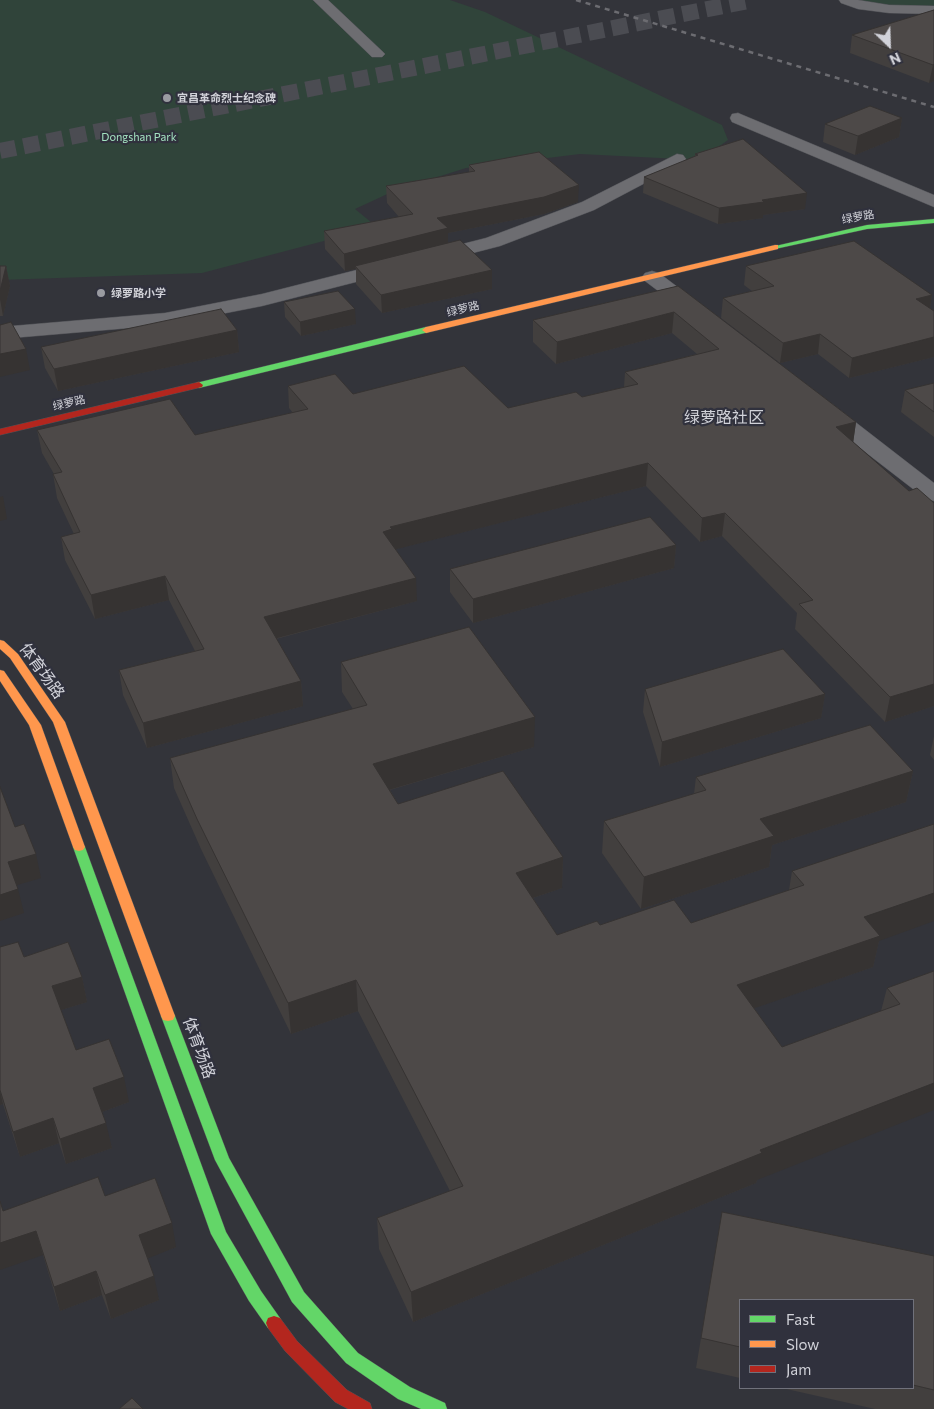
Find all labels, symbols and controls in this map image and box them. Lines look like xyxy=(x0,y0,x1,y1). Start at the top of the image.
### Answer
north arrow xyxy=(864,20,914,70)
text: N xyxy=(887,49,904,69)
place label: 宜昌革命烈士纪念碑 xyxy=(177,91,276,105)
marker: 宜昌革命烈士纪念碑 xyxy=(161,92,173,104)
park label: Dongshan Park xyxy=(101,130,177,144)
street label: 绿萝路 xyxy=(841,208,875,226)
place label: 绿萝路小学 xyxy=(111,286,166,300)
marker: 绿萝路小学 xyxy=(95,287,107,299)
street label: 绿萝路 xyxy=(445,299,481,319)
street label: 绿萝路 xyxy=(51,393,87,413)
district label: 绿萝路社区 xyxy=(684,408,764,428)
street label: 体育场路 xyxy=(15,639,69,703)
street label: 体育场路 xyxy=(179,1015,219,1081)
legend xyxy=(739,1299,914,1389)
text: Fast xyxy=(786,1310,815,1328)
text: Slow xyxy=(786,1335,819,1353)
text: Jam xyxy=(786,1360,811,1378)

